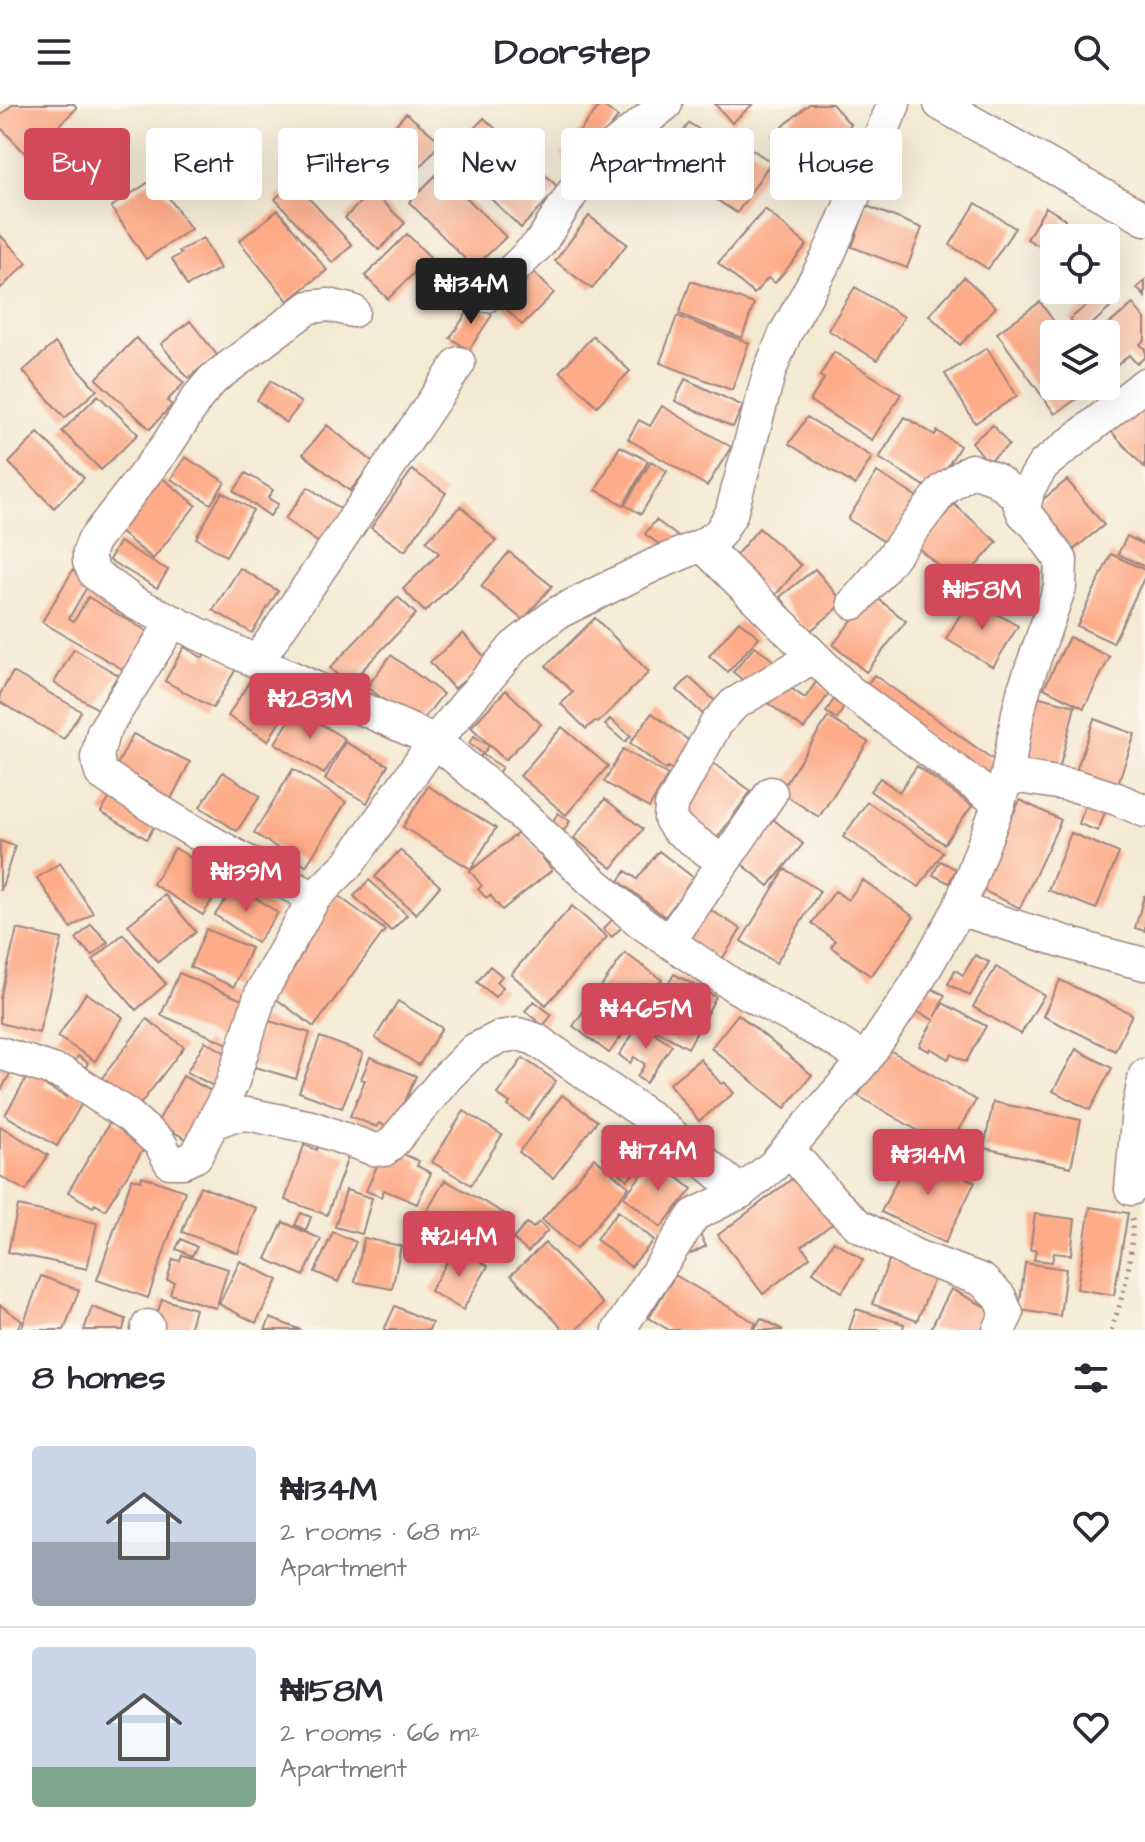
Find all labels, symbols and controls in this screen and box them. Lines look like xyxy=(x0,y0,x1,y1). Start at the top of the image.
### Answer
text: Doorstep xyxy=(495,27,650,78)
icon: menu xyxy=(32,30,76,74)
icon: search xyxy=(1069,30,1113,74)
chip: Buy xyxy=(24,128,130,200)
chip: Rent xyxy=(146,128,262,200)
chip: Filters xyxy=(278,128,418,200)
chip: New xyxy=(434,128,545,200)
chip: Apartment xyxy=(561,128,754,200)
chip: House xyxy=(770,128,902,200)
map controls xyxy=(1040,224,1120,400)
button: locate xyxy=(1040,224,1120,304)
pin: ₦134M xyxy=(415,258,527,326)
text: ₦134M xyxy=(434,266,508,302)
button: layers xyxy=(1040,320,1120,400)
pin: ₦158M xyxy=(926,564,1038,632)
text: ₦158M xyxy=(943,572,1021,608)
pin: ₦283M xyxy=(254,673,366,741)
text: ₦283M xyxy=(267,681,353,717)
pin: ₦139M xyxy=(190,846,302,914)
text: ₦139M xyxy=(210,854,282,890)
pin: ₦465M xyxy=(590,983,702,1051)
text: ₦465M xyxy=(600,991,692,1027)
pin: ₦174M xyxy=(602,1125,714,1193)
pin: ₦314M xyxy=(872,1129,984,1197)
text: ₦174M xyxy=(619,1133,697,1169)
text: ₦314M xyxy=(891,1137,965,1173)
pin: ₦214M xyxy=(403,1211,515,1279)
text: ₦214M xyxy=(421,1219,497,1255)
text: 8 homes xyxy=(32,1354,166,1402)
icon: filters xyxy=(1069,1356,1113,1400)
text: ₦134M xyxy=(280,1466,377,1514)
icon: home xyxy=(96,1478,192,1574)
icon: heart xyxy=(1069,1504,1113,1548)
text: 2 rooms · 68 m² xyxy=(280,1514,480,1550)
text: Apartment xyxy=(280,1550,407,1586)
text: ₦158M xyxy=(280,1667,383,1715)
icon: home xyxy=(96,1679,192,1775)
icon: heart xyxy=(1069,1705,1113,1749)
text: 2 rooms · 66 m² xyxy=(280,1715,480,1751)
text: Apartment xyxy=(280,1751,407,1787)

